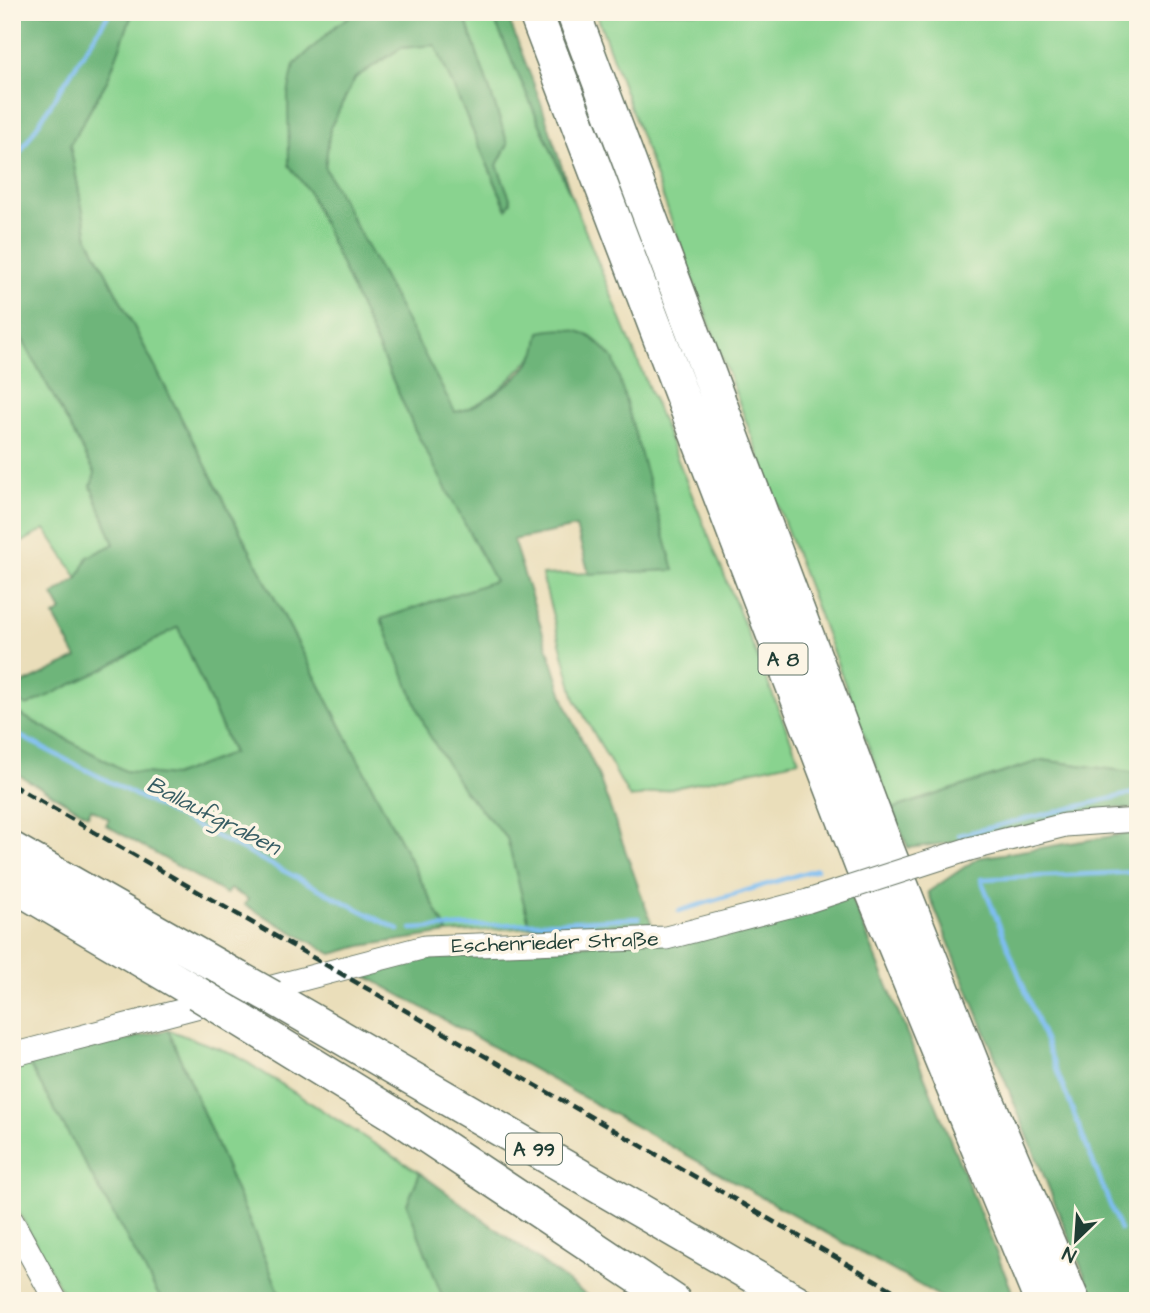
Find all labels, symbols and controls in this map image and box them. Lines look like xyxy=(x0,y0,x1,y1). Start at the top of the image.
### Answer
road number: A 8 xyxy=(758,644,808,674)
water label: Ballaufgraben xyxy=(141,769,288,865)
street label: Eschenrieder Straße xyxy=(451,924,659,961)
road number: A 99 xyxy=(506,1134,562,1164)
north arrow xyxy=(1042,1204,1112,1274)
text: N xyxy=(1058,1239,1081,1269)

